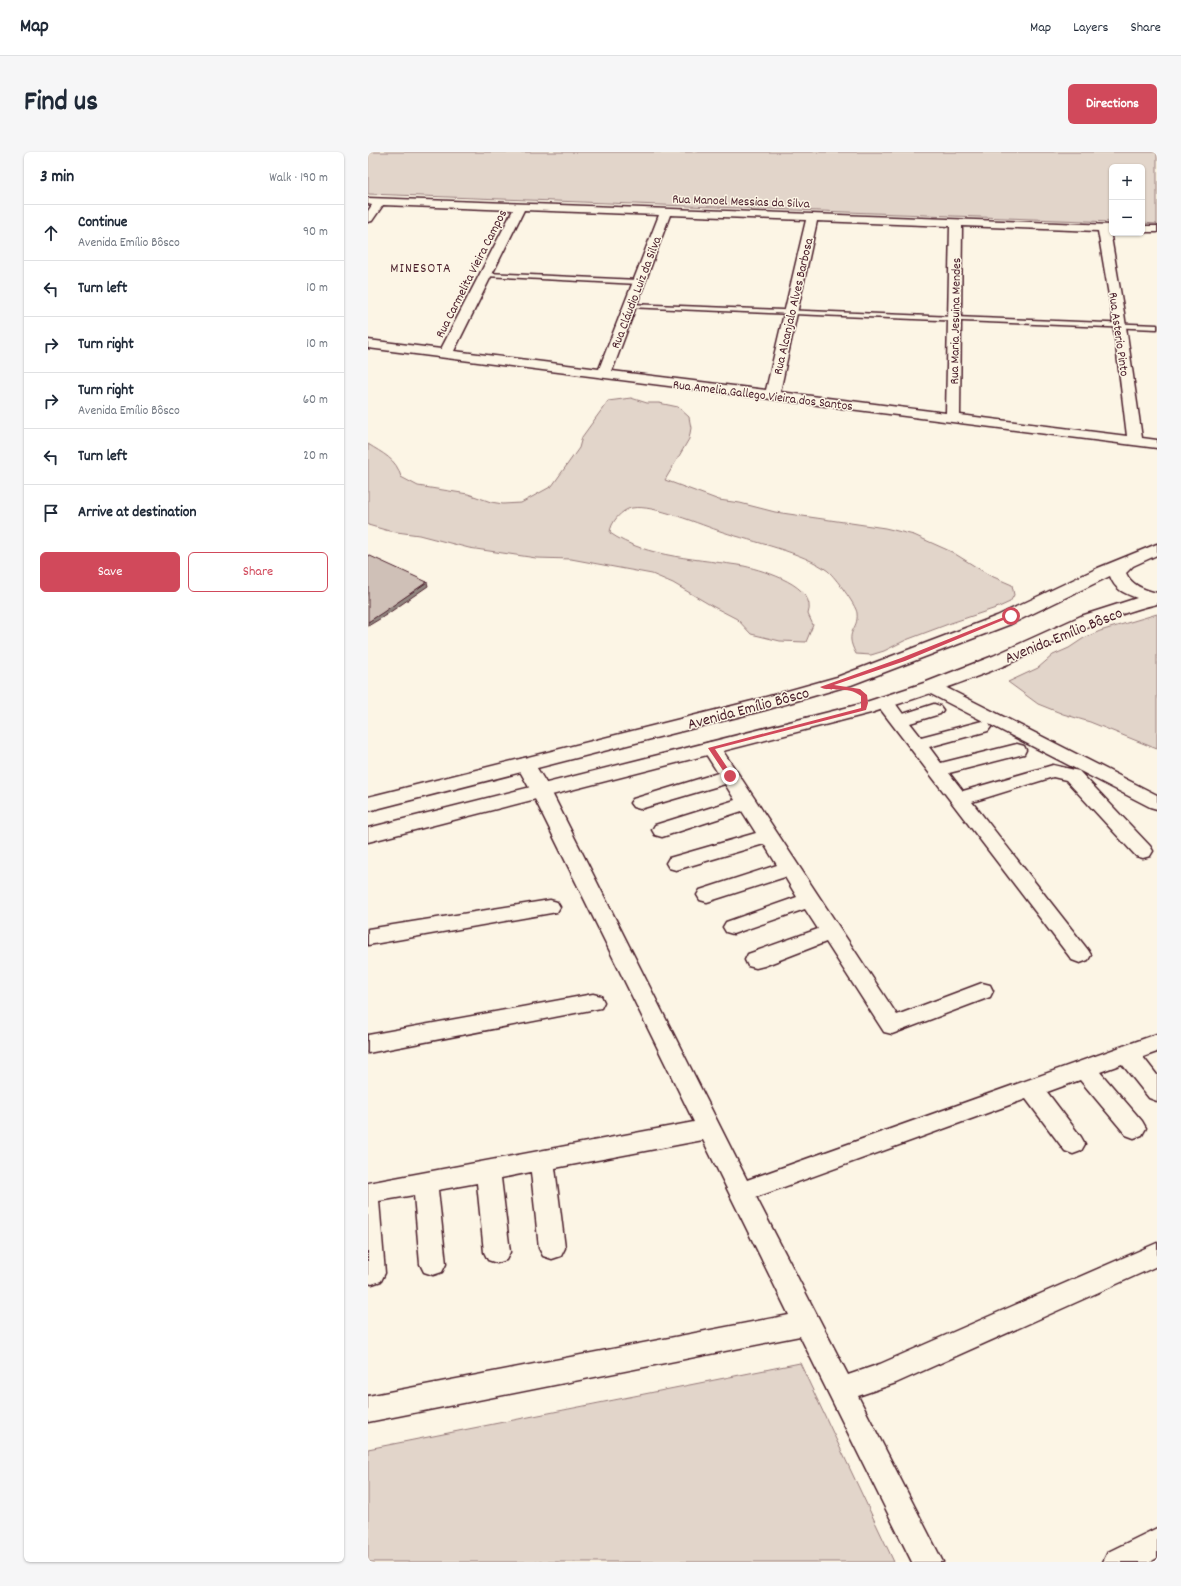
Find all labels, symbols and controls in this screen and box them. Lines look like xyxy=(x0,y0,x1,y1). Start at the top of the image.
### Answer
text: Map xyxy=(20,14,49,41)
text: Map xyxy=(1030,18,1051,38)
text: Layers xyxy=(1073,18,1108,38)
text: Share xyxy=(1130,18,1161,38)
text: Find us xyxy=(24,84,98,124)
button: Directions xyxy=(1068,84,1157,124)
map controls xyxy=(1109,164,1145,236)
button: + xyxy=(1109,164,1145,200)
text: 3 min xyxy=(40,166,74,190)
text: Walk · 190 m xyxy=(269,169,328,188)
street label: Rua Manoel Messias da Silva xyxy=(672,191,811,214)
button: − xyxy=(1109,200,1145,236)
street label: Rua Carmelita Vieira Campos xyxy=(432,207,513,342)
text: Continue xyxy=(78,212,127,234)
icon: ahead xyxy=(40,222,62,244)
text: 90 m xyxy=(303,223,328,242)
street label: Rua Cláudio Luiz da Silva xyxy=(607,233,668,352)
text: Avenida Emílio Bôsco xyxy=(78,234,180,253)
street label: Rua Alcanjalo Alves Barbosa xyxy=(769,235,820,377)
street label: Rua Maria Jesuina Mendes xyxy=(946,258,967,385)
district label: MINESOTA xyxy=(390,259,452,279)
icon: left xyxy=(40,278,62,300)
text: Turn left xyxy=(78,278,127,300)
text: 10 m xyxy=(306,279,328,298)
street label: Rua Asterio Pinto xyxy=(1102,291,1133,378)
icon: right xyxy=(40,334,62,356)
text: Turn right xyxy=(78,334,134,356)
text: 10 m xyxy=(306,335,328,354)
street label: Rua Amelia Gallego Vieira dos Santos xyxy=(672,376,854,417)
text: Turn right xyxy=(78,380,134,402)
icon: right xyxy=(40,390,62,412)
text: 60 m xyxy=(303,391,328,410)
text: Avenida Emílio Bôsco xyxy=(78,402,180,421)
icon: left xyxy=(40,446,62,468)
text: Turn left xyxy=(78,446,127,468)
text: 20 m xyxy=(303,447,328,466)
icon: arrive xyxy=(40,502,62,524)
text: Arrive at destination xyxy=(78,502,196,524)
button: Save xyxy=(40,552,180,592)
button: Share xyxy=(188,552,328,592)
street label: Avenida Emílio Bôsco xyxy=(1002,602,1126,670)
route start xyxy=(1002,607,1020,625)
street label: Avenida Emílio Bôsco xyxy=(685,682,812,737)
route end xyxy=(721,767,739,785)

